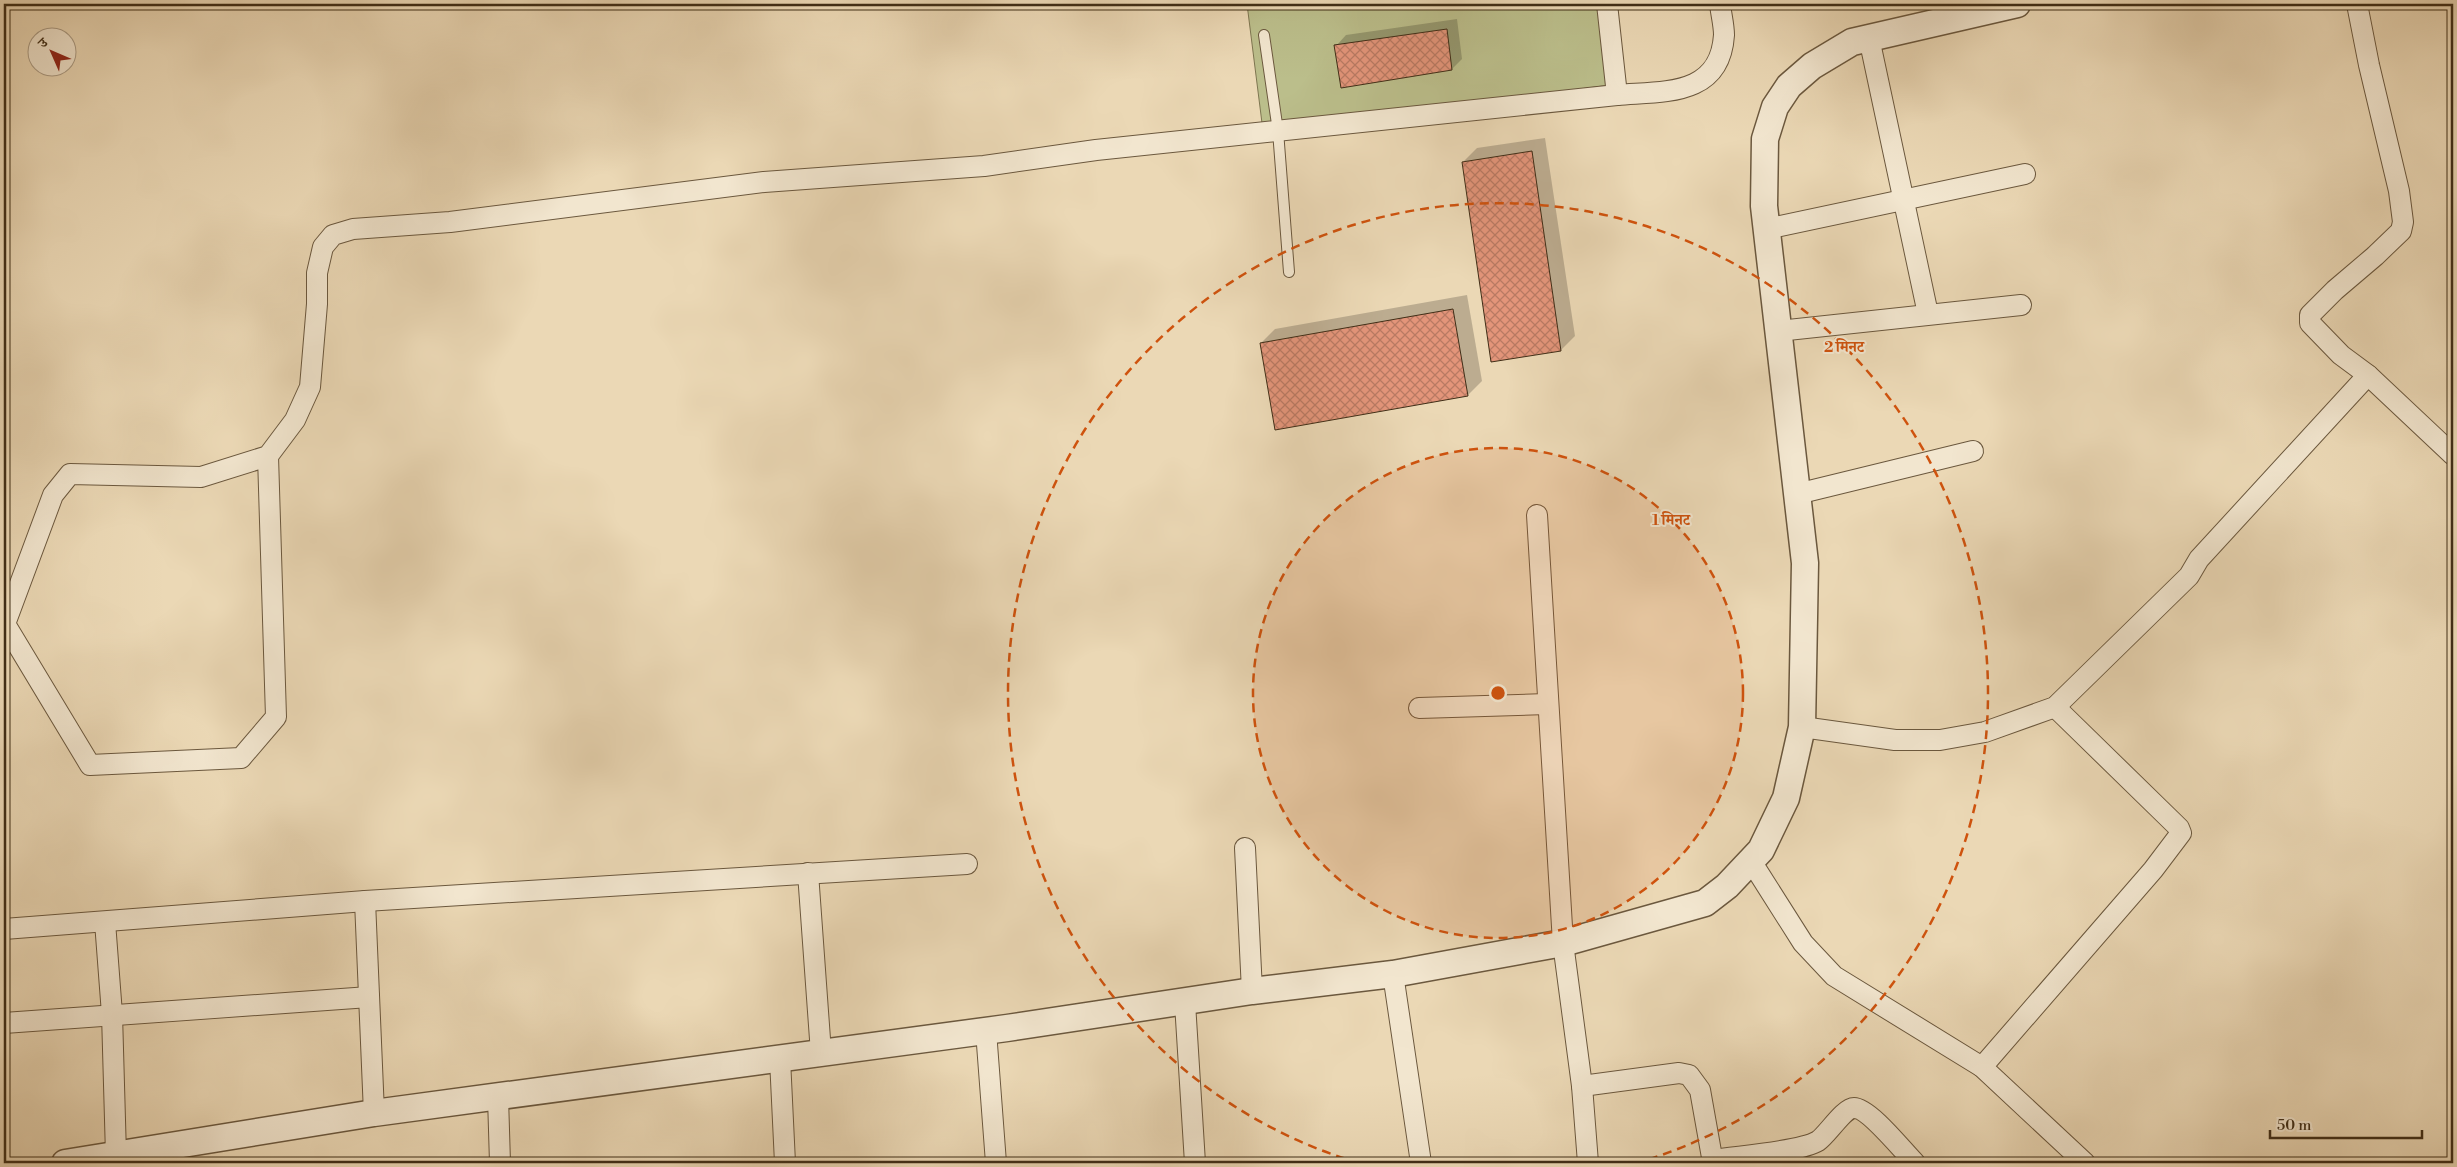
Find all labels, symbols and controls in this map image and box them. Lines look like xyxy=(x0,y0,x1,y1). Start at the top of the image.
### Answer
north arrow xyxy=(28,28,78,78)
text: उ xyxy=(34,34,53,53)
text: 2 मिनट xyxy=(1824,338,1866,357)
text: 1 मिनट xyxy=(1652,511,1692,530)
centre of rings xyxy=(1489,684,1507,702)
scale bar xyxy=(2270,1107,2422,1139)
text: 50 m xyxy=(2277,1116,2311,1135)

